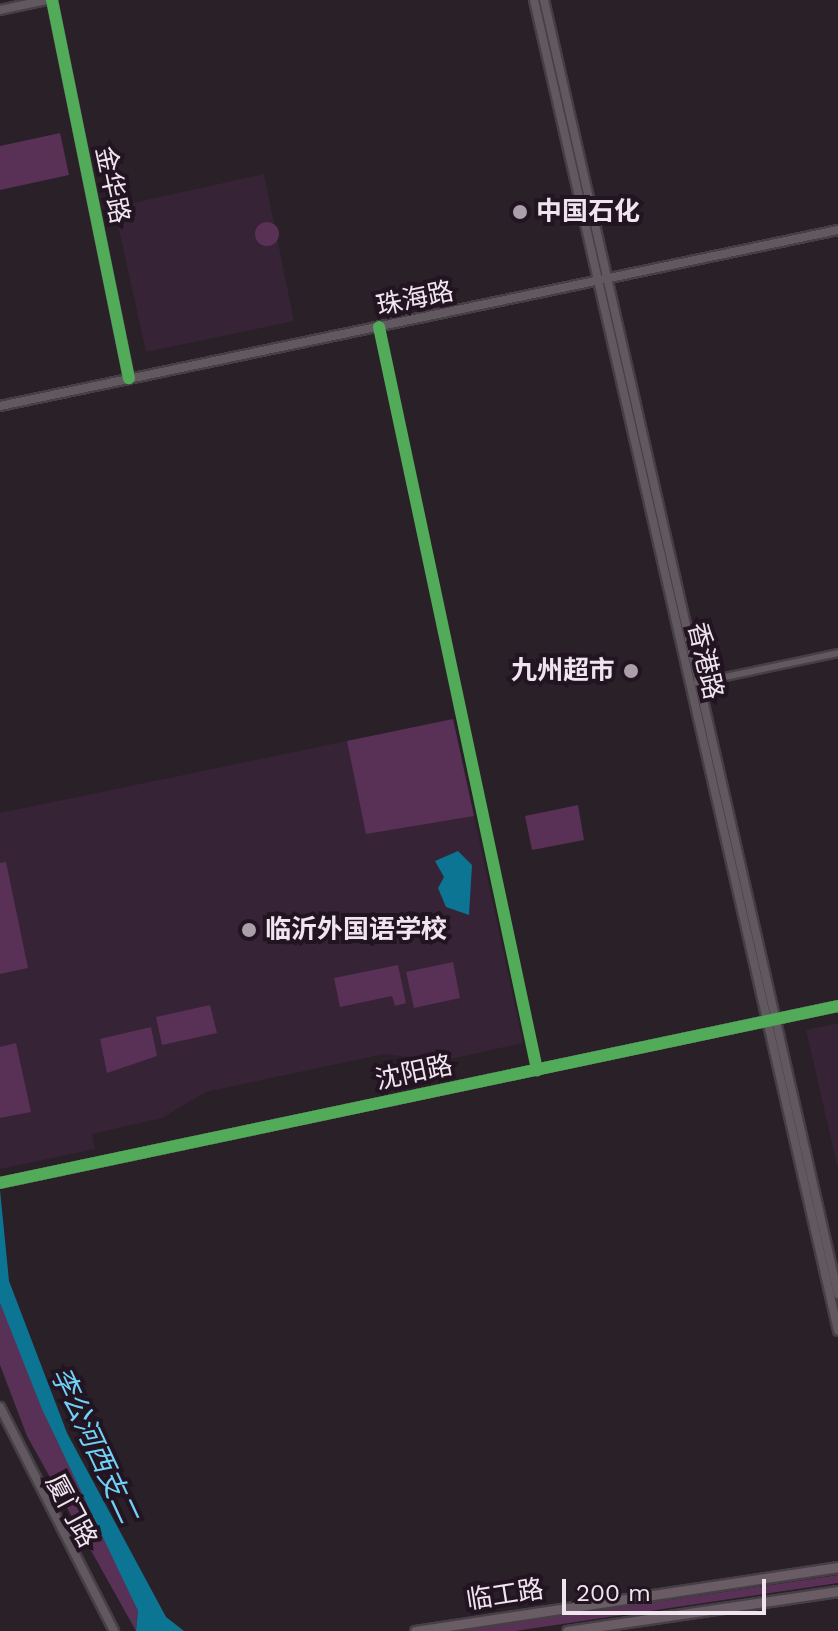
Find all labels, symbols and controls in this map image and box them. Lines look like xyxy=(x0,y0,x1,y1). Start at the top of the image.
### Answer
street label: 金华路 xyxy=(89,144,135,226)
place label: 中国石化 xyxy=(536,196,640,228)
marker: 中国石化 xyxy=(511,203,529,221)
street label: 珠海路 xyxy=(374,276,456,322)
street label: 香港路 xyxy=(681,619,729,703)
place label: 九州超市 xyxy=(511,655,615,687)
marker: 九州超市 xyxy=(622,662,640,680)
place label: 临沂外国语学校 xyxy=(265,914,447,946)
marker: 临沂外国语学校 xyxy=(240,921,258,939)
street label: 沈阳路 xyxy=(373,1050,455,1096)
water label: 李公河西支二 xyxy=(43,1362,145,1528)
street label: 厦门路 xyxy=(39,1469,103,1553)
scale bar xyxy=(566,1563,770,1613)
street label: 临工路 xyxy=(464,1573,546,1617)
text: 200 m xyxy=(576,1579,651,1607)

